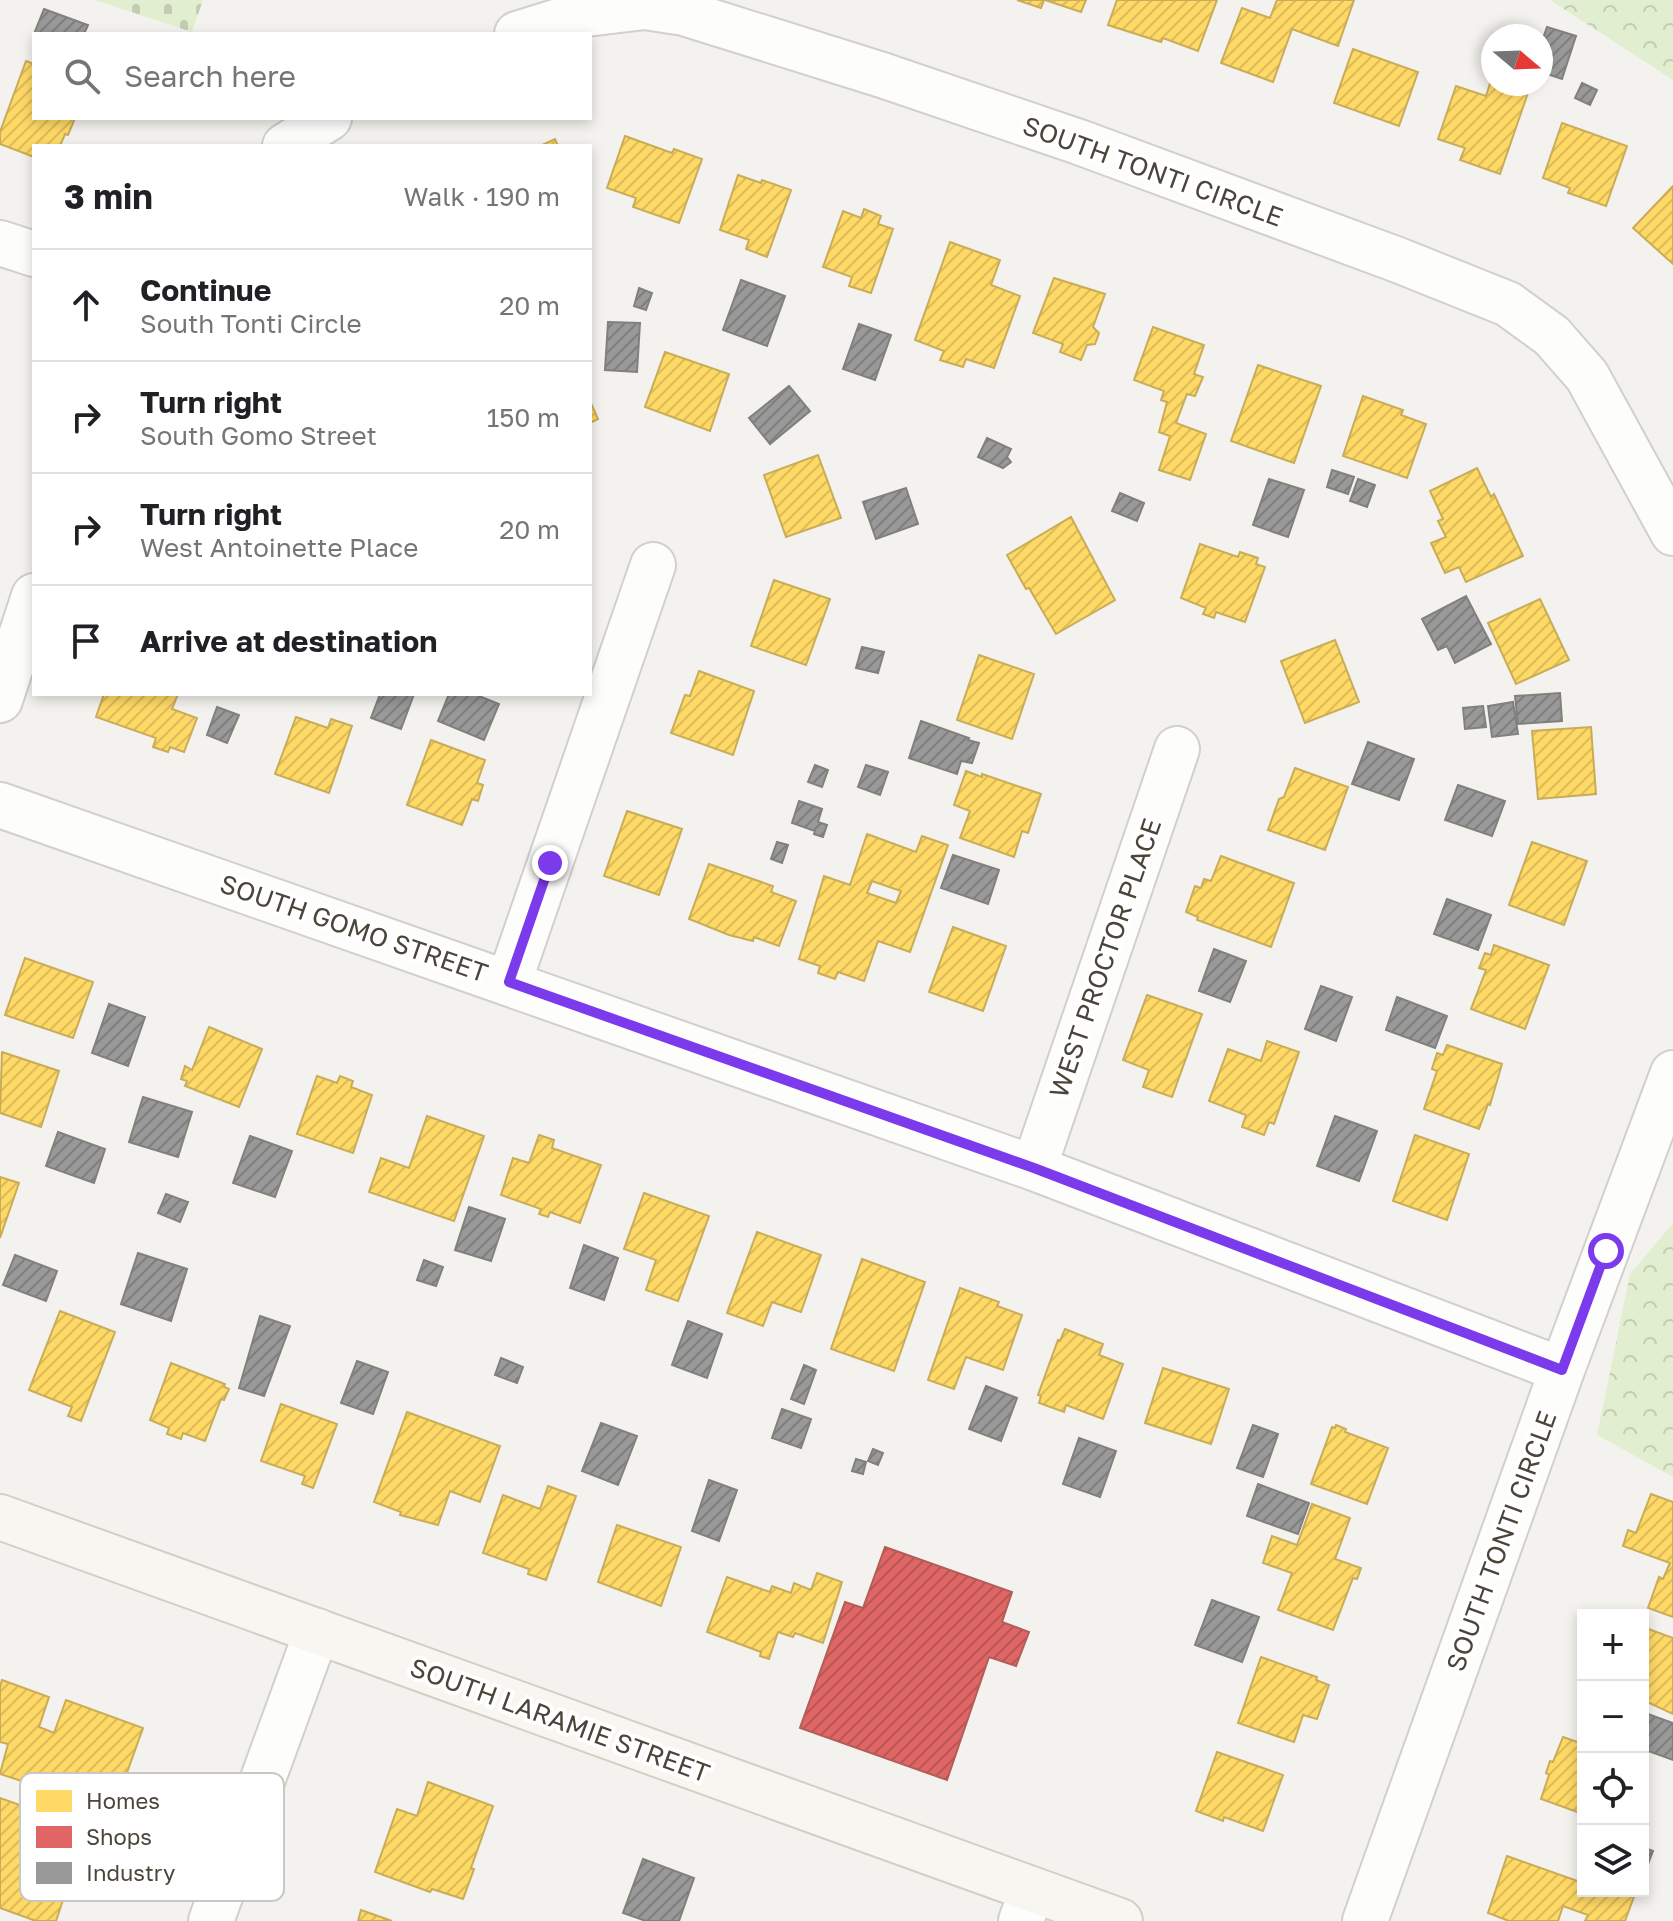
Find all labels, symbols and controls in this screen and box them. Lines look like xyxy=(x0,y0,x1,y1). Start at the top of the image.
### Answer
north arrow xyxy=(1481,24,1553,96)
search box xyxy=(32,32,592,120)
icon: search xyxy=(60,54,104,98)
text: Search here xyxy=(124,58,296,94)
street label: SOUTH TONTI CIRCLE xyxy=(1019,109,1287,233)
text: 3 min xyxy=(64,176,153,216)
text: Walk · 190 m xyxy=(404,181,560,212)
text: Continue xyxy=(140,272,271,308)
icon: ahead xyxy=(64,283,108,327)
text: 20 m xyxy=(499,290,560,321)
text: South Tonti Circle xyxy=(140,308,362,339)
text: Turn right xyxy=(140,384,282,420)
icon: right xyxy=(64,395,108,439)
text: 150 m xyxy=(487,402,560,433)
text: South Gomo Street xyxy=(140,420,377,451)
text: Turn right xyxy=(140,496,282,532)
icon: right xyxy=(64,507,108,551)
text: 20 m xyxy=(499,514,560,545)
text: West Antoinette Place xyxy=(140,532,418,563)
icon: arrive xyxy=(64,619,108,663)
text: Arrive at destination xyxy=(140,623,437,659)
street label: WEST PROCTOR PLACE xyxy=(1043,814,1167,1102)
route end xyxy=(532,845,568,881)
street label: SOUTH GOMO STREET xyxy=(216,868,492,988)
route start xyxy=(1588,1233,1624,1269)
street label: SOUTH TONTI CIRCLE xyxy=(1439,1407,1563,1675)
map controls xyxy=(1577,1609,1649,1897)
button: + xyxy=(1577,1609,1649,1681)
street label: SOUTH LARAMIE STREET xyxy=(406,1651,714,1789)
button: − xyxy=(1577,1681,1649,1753)
button: locate xyxy=(1577,1753,1649,1825)
legend xyxy=(20,1773,284,1901)
text: Homes xyxy=(86,1787,160,1814)
text: Shops xyxy=(86,1823,152,1850)
button: layers xyxy=(1577,1825,1649,1897)
text: Industry xyxy=(86,1859,175,1886)

